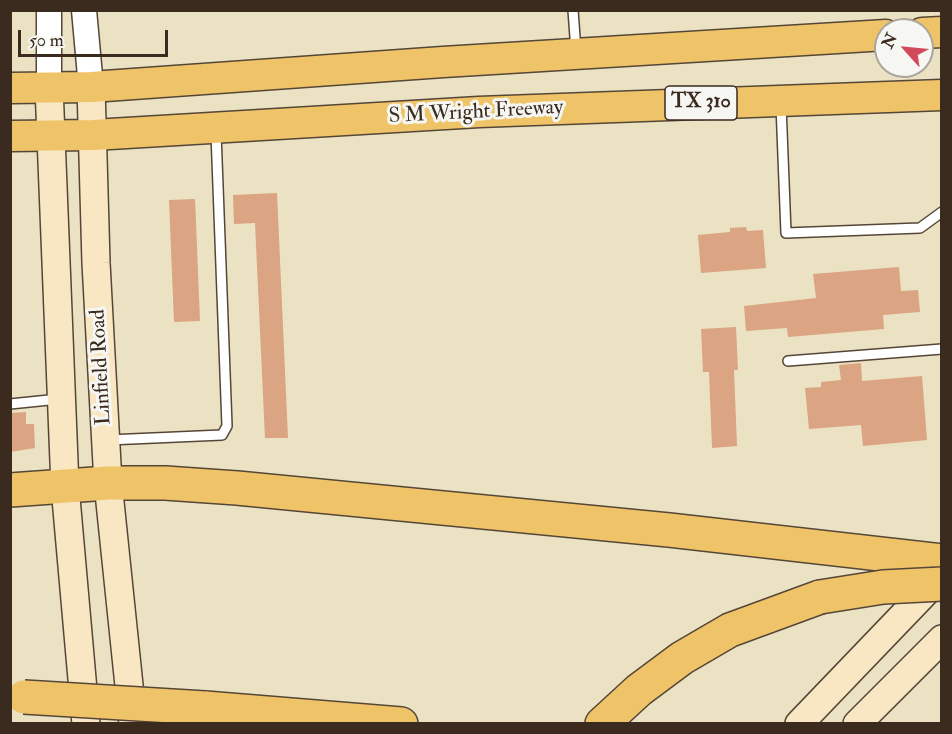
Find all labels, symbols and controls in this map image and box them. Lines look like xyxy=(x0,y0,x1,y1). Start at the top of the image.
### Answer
scale bar xyxy=(21,18,171,56)
north arrow xyxy=(874,18,934,78)
text: 50 m xyxy=(29,29,64,52)
text: N xyxy=(878,30,902,52)
road number: TX 310 xyxy=(665,86,737,120)
street label: S M Wright Freeway xyxy=(388,96,564,130)
street label: Linfield Road xyxy=(86,308,118,426)

